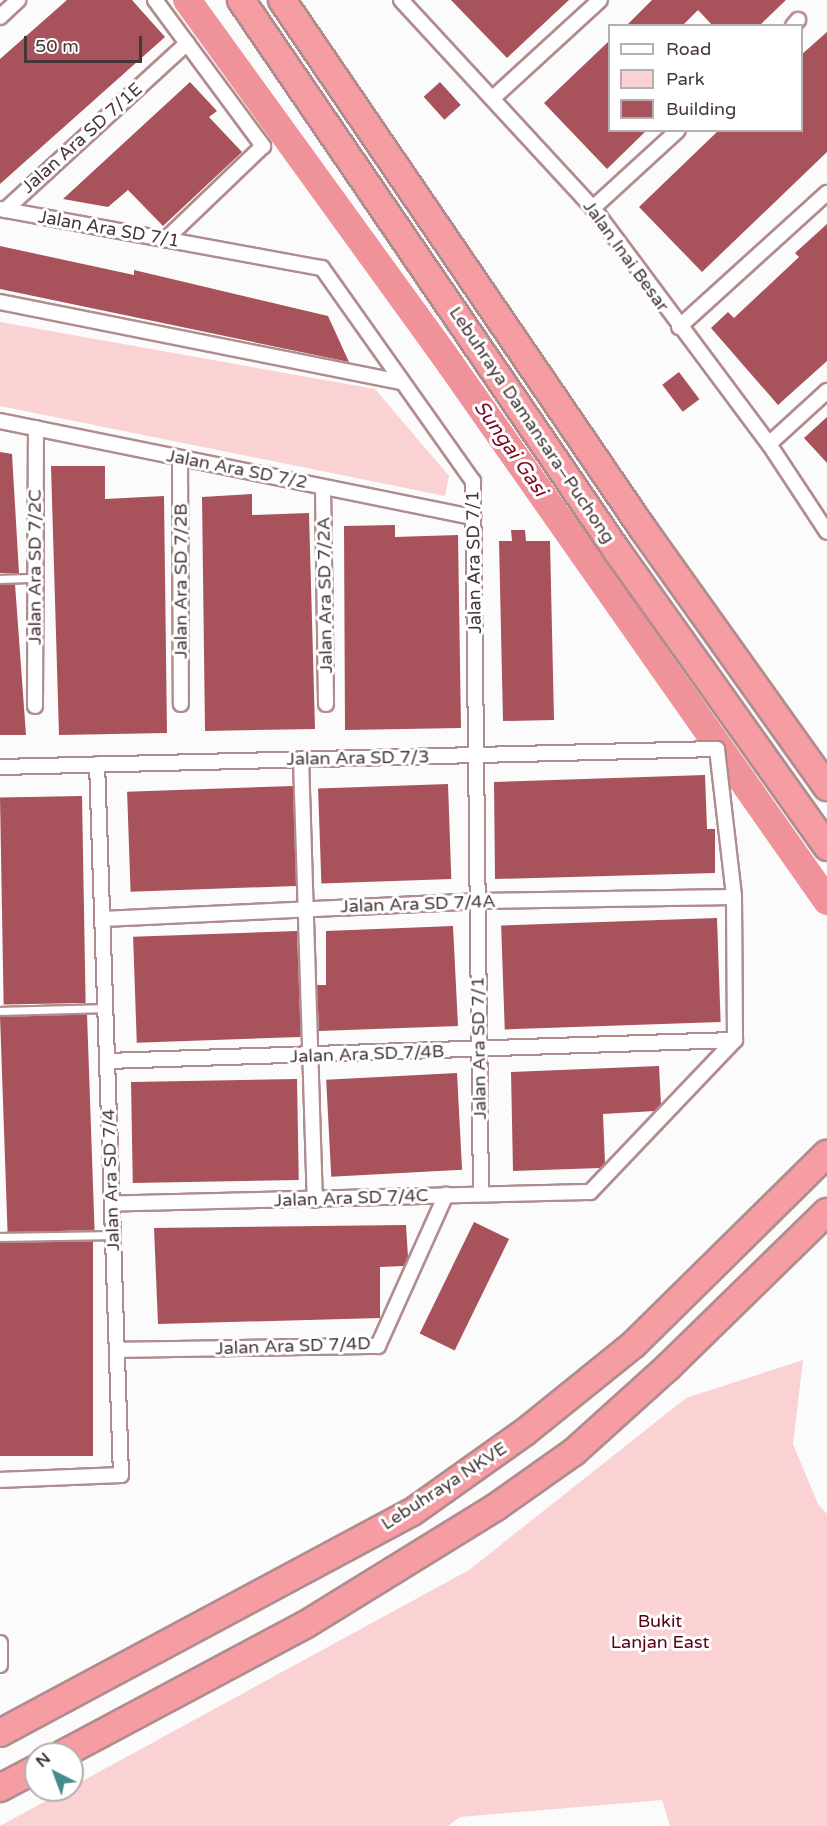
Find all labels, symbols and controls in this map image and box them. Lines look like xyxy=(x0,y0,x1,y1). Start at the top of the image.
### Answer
scale bar xyxy=(27,24,146,62)
legend xyxy=(608,24,803,132)
text: 50 m xyxy=(35,35,79,57)
text: Road xyxy=(666,38,711,60)
text: Park xyxy=(666,68,704,90)
street label: Jalan Ara SD 7/1E xyxy=(17,78,147,198)
text: Building xyxy=(666,98,736,120)
street label: Jalan Inai Besar xyxy=(578,196,674,316)
street label: Jalan Ara SD 7/1 xyxy=(37,206,181,252)
street label: Lebuhraya Damansara–Puchong xyxy=(445,303,619,547)
water label: Sungai Gasi xyxy=(468,396,552,502)
street label: Jalan Ara SD 7/2 xyxy=(165,445,309,493)
street label: Jalan Ara SD 7/2C xyxy=(24,489,46,645)
street label: Jalan Ara SD 7/1 xyxy=(462,490,486,634)
street label: Jalan Ara SD 7/2B xyxy=(170,503,192,659)
street label: Jalan Ara SD 7/2A xyxy=(313,517,337,673)
street label: Jalan Ara SD 7/3 xyxy=(286,746,430,770)
street label: Jalan Ara SD 7/4A xyxy=(340,890,496,918)
street label: Jalan Ara SD 7/1 xyxy=(467,976,491,1120)
street label: Jalan Ara SD 7/4B xyxy=(289,1041,445,1067)
street label: Jalan Ara SD 7/4 xyxy=(98,1109,124,1251)
street label: Jalan Ara SD 7/4C xyxy=(273,1185,429,1211)
street label: Jalan Ara SD 7/4D xyxy=(215,1332,371,1360)
street label: Lebuhraya NKVE xyxy=(377,1437,511,1535)
park label: Bukit Lanjan East xyxy=(611,1611,709,1654)
north arrow xyxy=(24,1742,84,1802)
text: N xyxy=(32,1748,55,1772)

